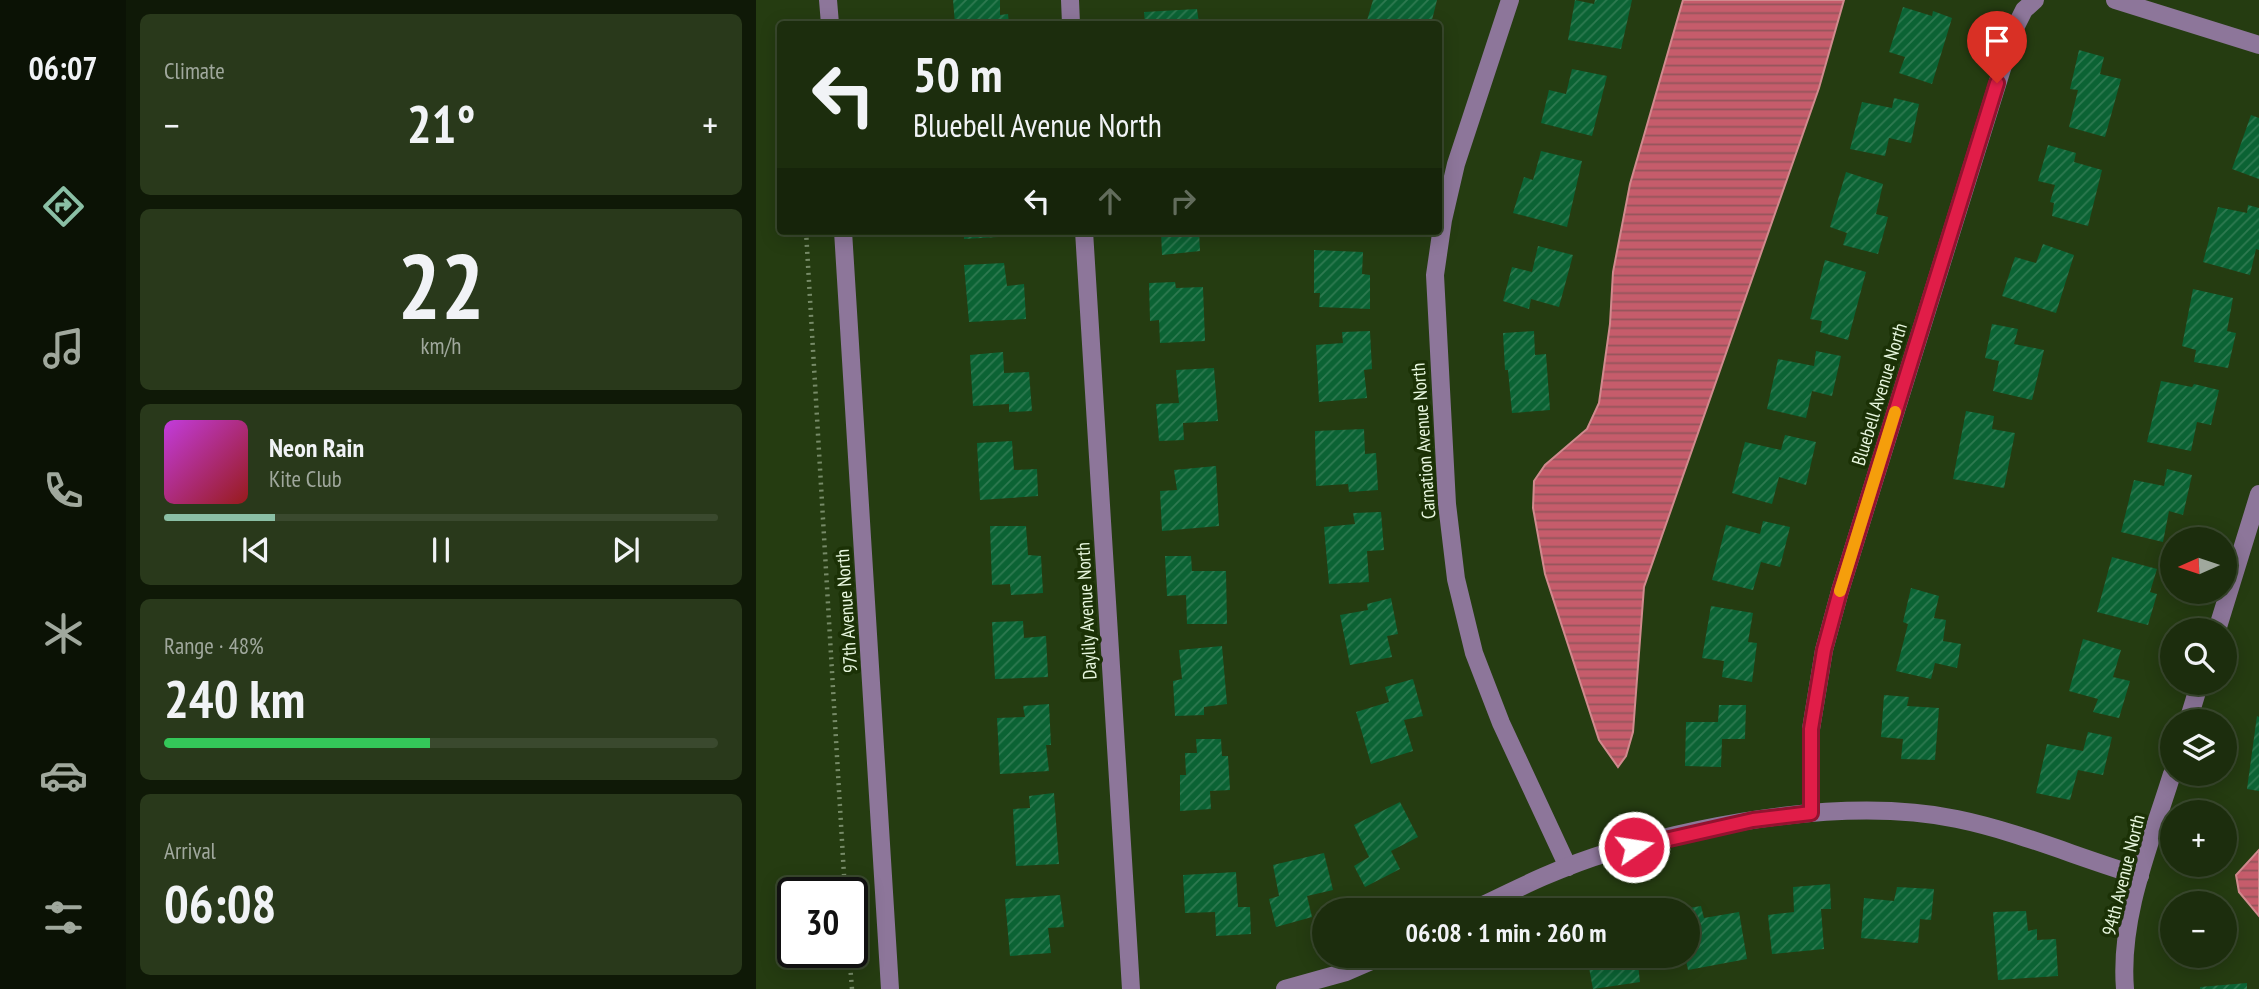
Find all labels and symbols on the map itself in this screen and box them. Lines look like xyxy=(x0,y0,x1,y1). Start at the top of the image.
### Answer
pin xyxy=(1967,11,2027,83)
street label: Bluebell Avenue North xyxy=(1846,320,1912,468)
street label: Carnation Avenue North xyxy=(1406,362,1440,520)
north arrow xyxy=(2160,527,2236,604)
street label: Daylily Avenue North xyxy=(1070,542,1102,680)
street label: 97th Avenue North xyxy=(830,548,862,674)
position arrow xyxy=(1597,810,1671,884)
street label: 94th Avenue North xyxy=(2096,812,2150,938)
speed limit sign: 30 xyxy=(777,877,868,968)

